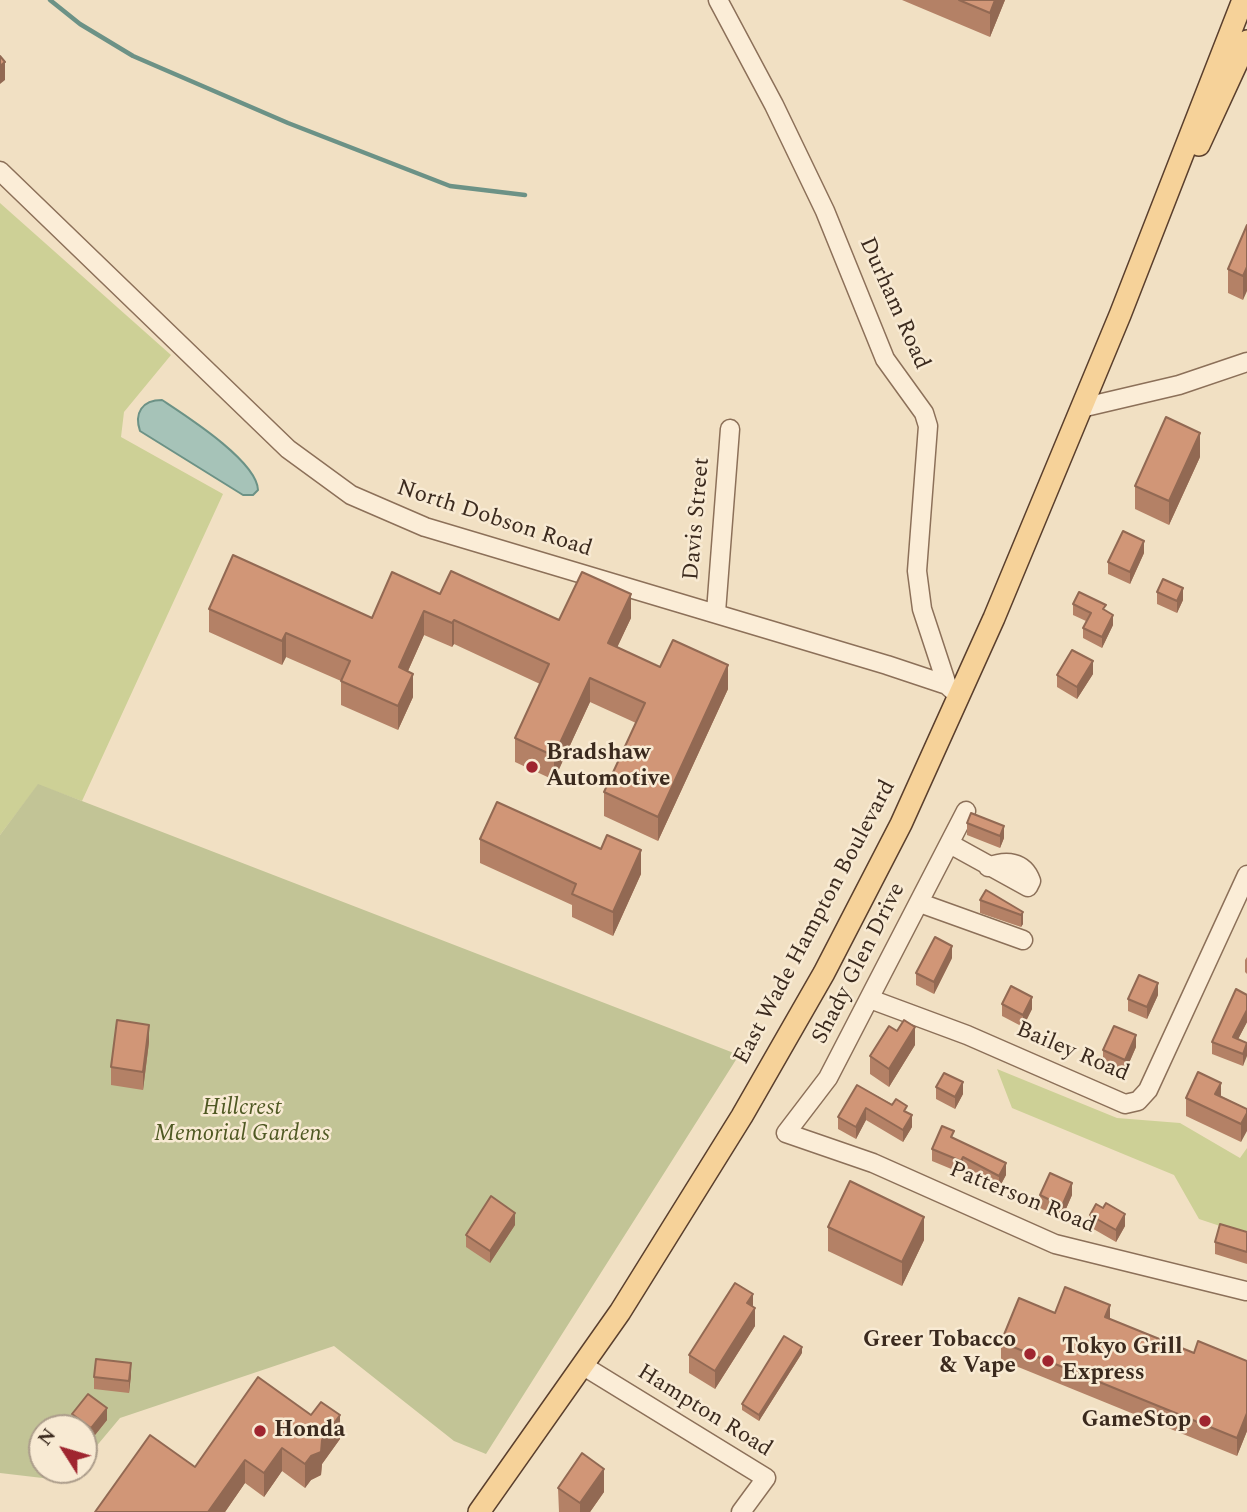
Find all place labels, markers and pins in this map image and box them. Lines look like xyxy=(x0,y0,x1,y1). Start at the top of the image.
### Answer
place label: Bradshaw Automotive xyxy=(546,740,670,794)
marker: Bradshaw Automotive xyxy=(524,759,540,775)
place label: Greer Tobacco & Vape xyxy=(863,1327,1016,1381)
place label: Tokyo Grill Express xyxy=(1062,1334,1183,1388)
marker: Greer Tobacco & Vape xyxy=(1022,1346,1038,1362)
marker: Tokyo Grill Express xyxy=(1040,1353,1056,1369)
place label: GameStop xyxy=(1081,1407,1191,1435)
marker: GameStop xyxy=(1197,1413,1213,1429)
place label: Honda xyxy=(274,1417,345,1445)
marker: Honda xyxy=(252,1423,268,1439)

